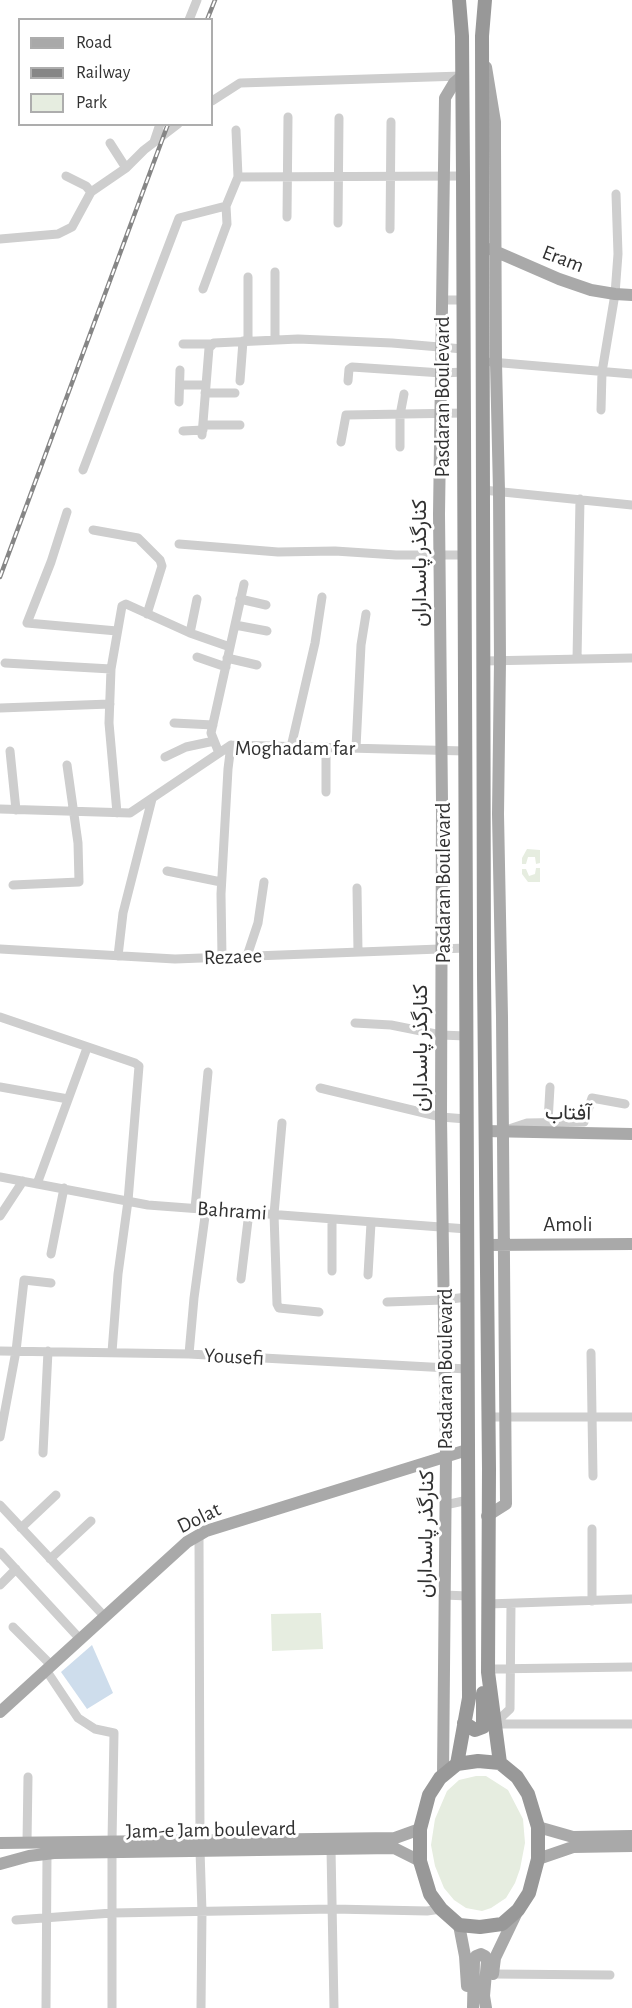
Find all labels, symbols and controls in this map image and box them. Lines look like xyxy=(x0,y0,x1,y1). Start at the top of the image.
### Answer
legend xyxy=(18,18,213,126)
text: Road xyxy=(76,34,112,52)
text: Railway xyxy=(76,64,130,82)
text: Park xyxy=(76,94,107,112)
street label: Eram xyxy=(539,240,587,278)
street label: Pasdaran Boulevard xyxy=(430,316,456,478)
street label: کنارگذر پاسداران xyxy=(407,499,433,627)
street label: Moghadam far xyxy=(235,736,355,762)
street label: Pasdaran Boulevard xyxy=(431,802,457,964)
street label: Rezaee xyxy=(203,943,263,971)
street label: کنارگذر پاسداران xyxy=(408,984,434,1112)
street label: آفتاب xyxy=(545,1100,591,1126)
street label: Bahrami xyxy=(196,1196,268,1226)
street label: Amoli xyxy=(543,1212,593,1238)
street label: Pasdaran Boulevard xyxy=(433,1288,459,1450)
street label: Yousefi xyxy=(203,1343,265,1371)
street label: کنارگذر پاسداران xyxy=(412,1470,440,1598)
street label: Dolat xyxy=(173,1497,225,1539)
street label: Jam-e Jam boulevard xyxy=(126,1816,296,1844)

